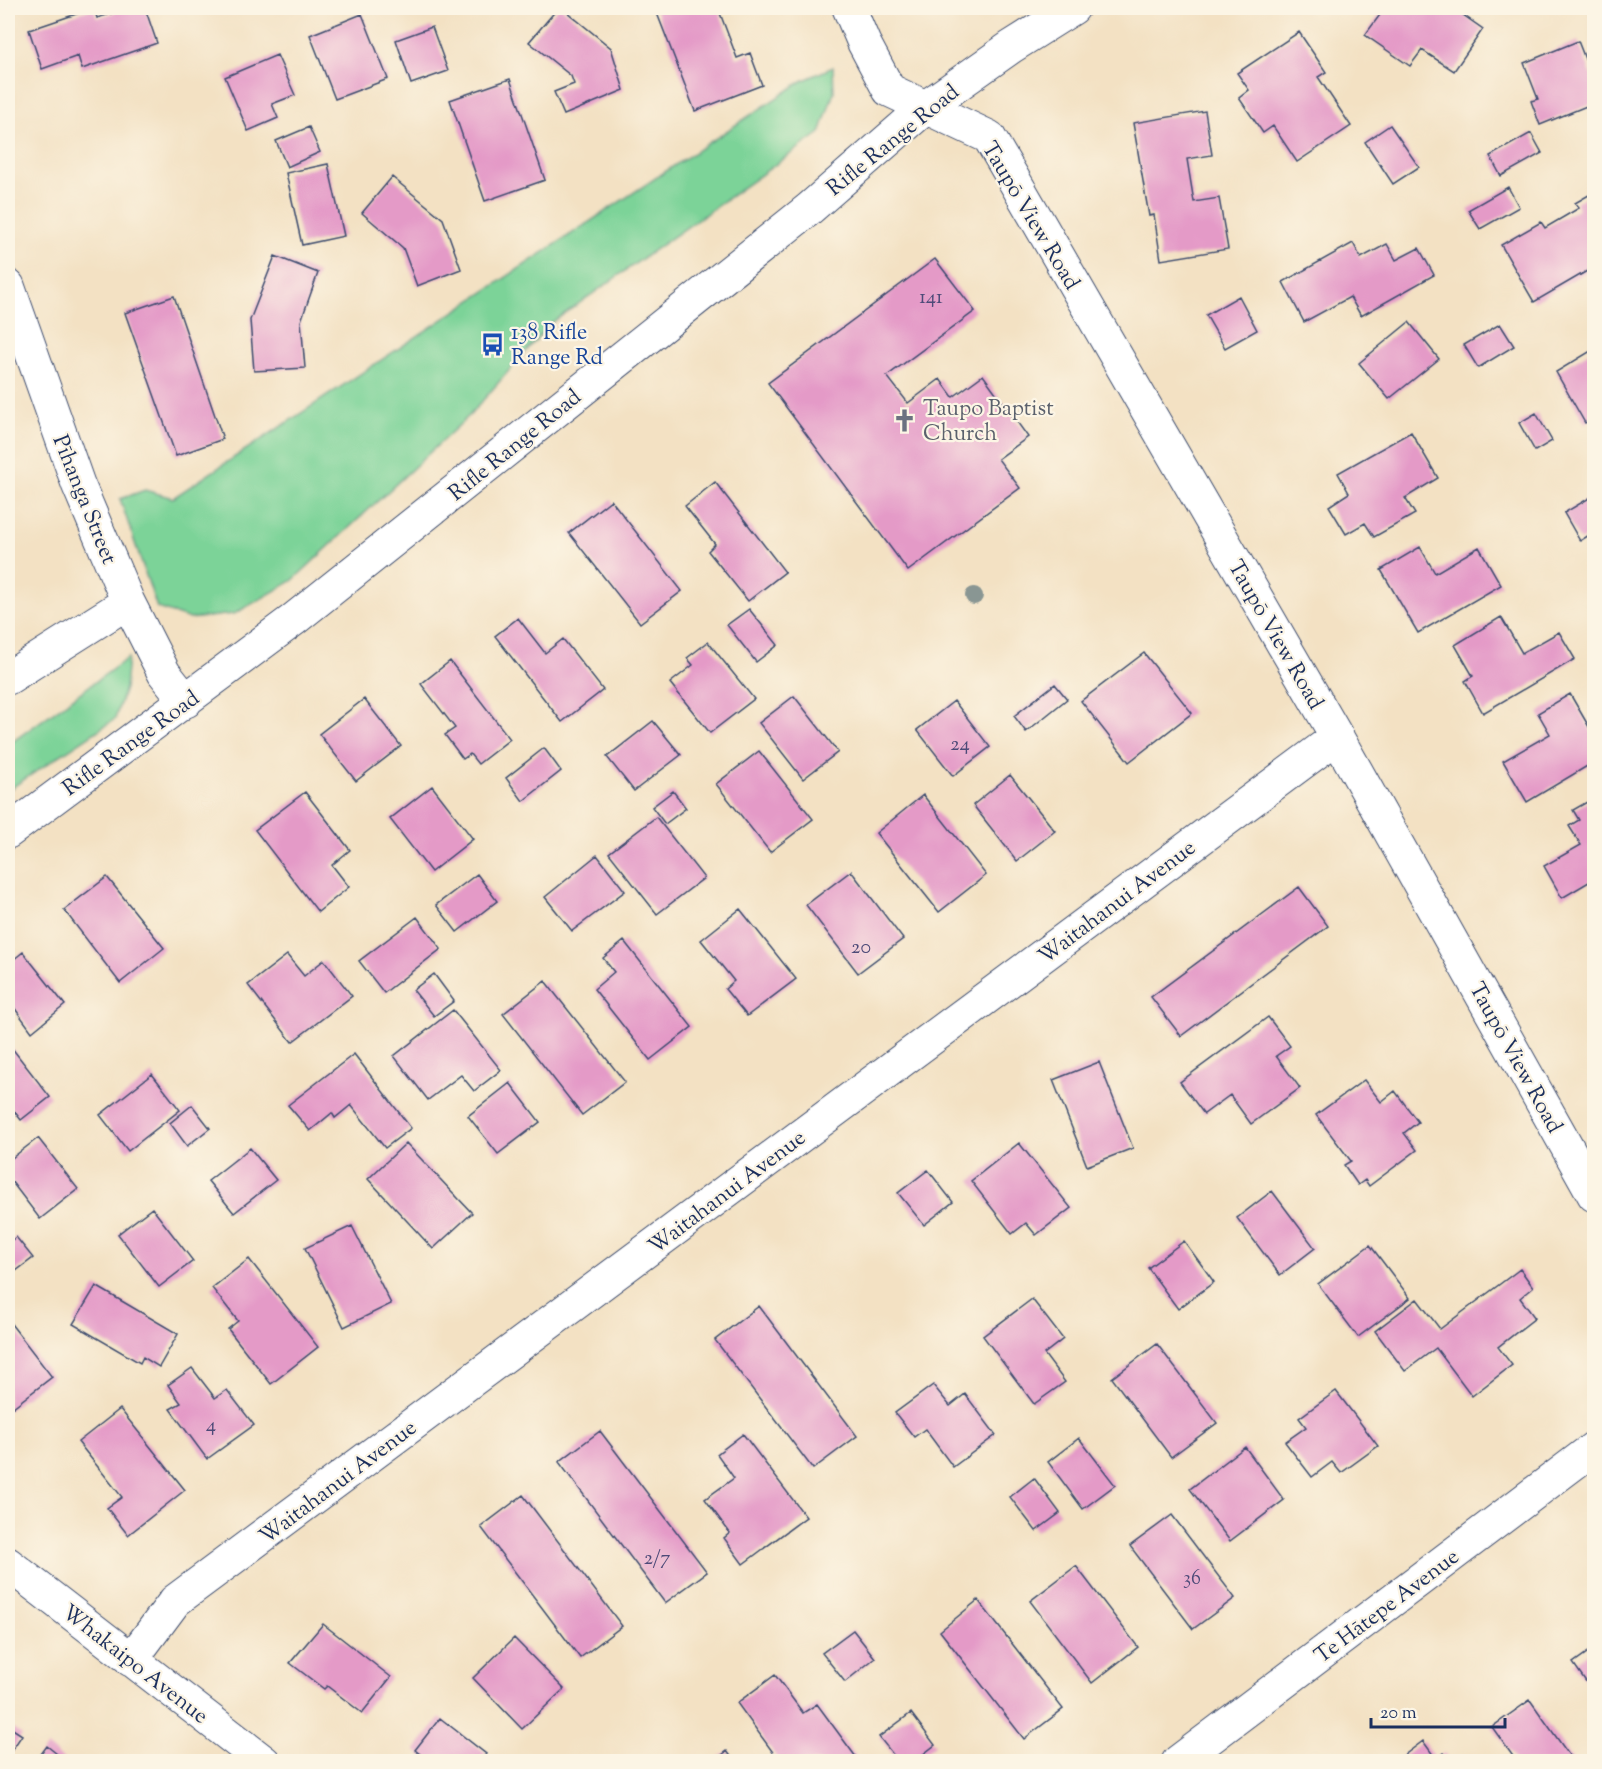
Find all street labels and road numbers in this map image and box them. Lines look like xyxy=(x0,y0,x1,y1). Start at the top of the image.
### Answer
street label: Rifle Range Road xyxy=(821,78,967,205)
street label: Taupō View Road xyxy=(972,136,1086,297)
street label: Rifle Range Road xyxy=(443,383,589,510)
street label: Pīhanga Street xyxy=(43,431,124,570)
street label: Taupō View Road xyxy=(1219,555,1330,716)
street label: Rifle Range Road xyxy=(57,684,207,805)
street label: Waitahanui Avenue xyxy=(1032,833,1203,973)
street label: Taupō View Road xyxy=(1460,977,1569,1140)
street label: Waitahanui Avenue xyxy=(642,1123,813,1263)
street label: Waitahanui Avenue xyxy=(253,1413,424,1553)
street label: Te Hātepe Avenue xyxy=(1309,1542,1467,1673)
street label: Whakaipo Avenue xyxy=(54,1598,214,1733)

